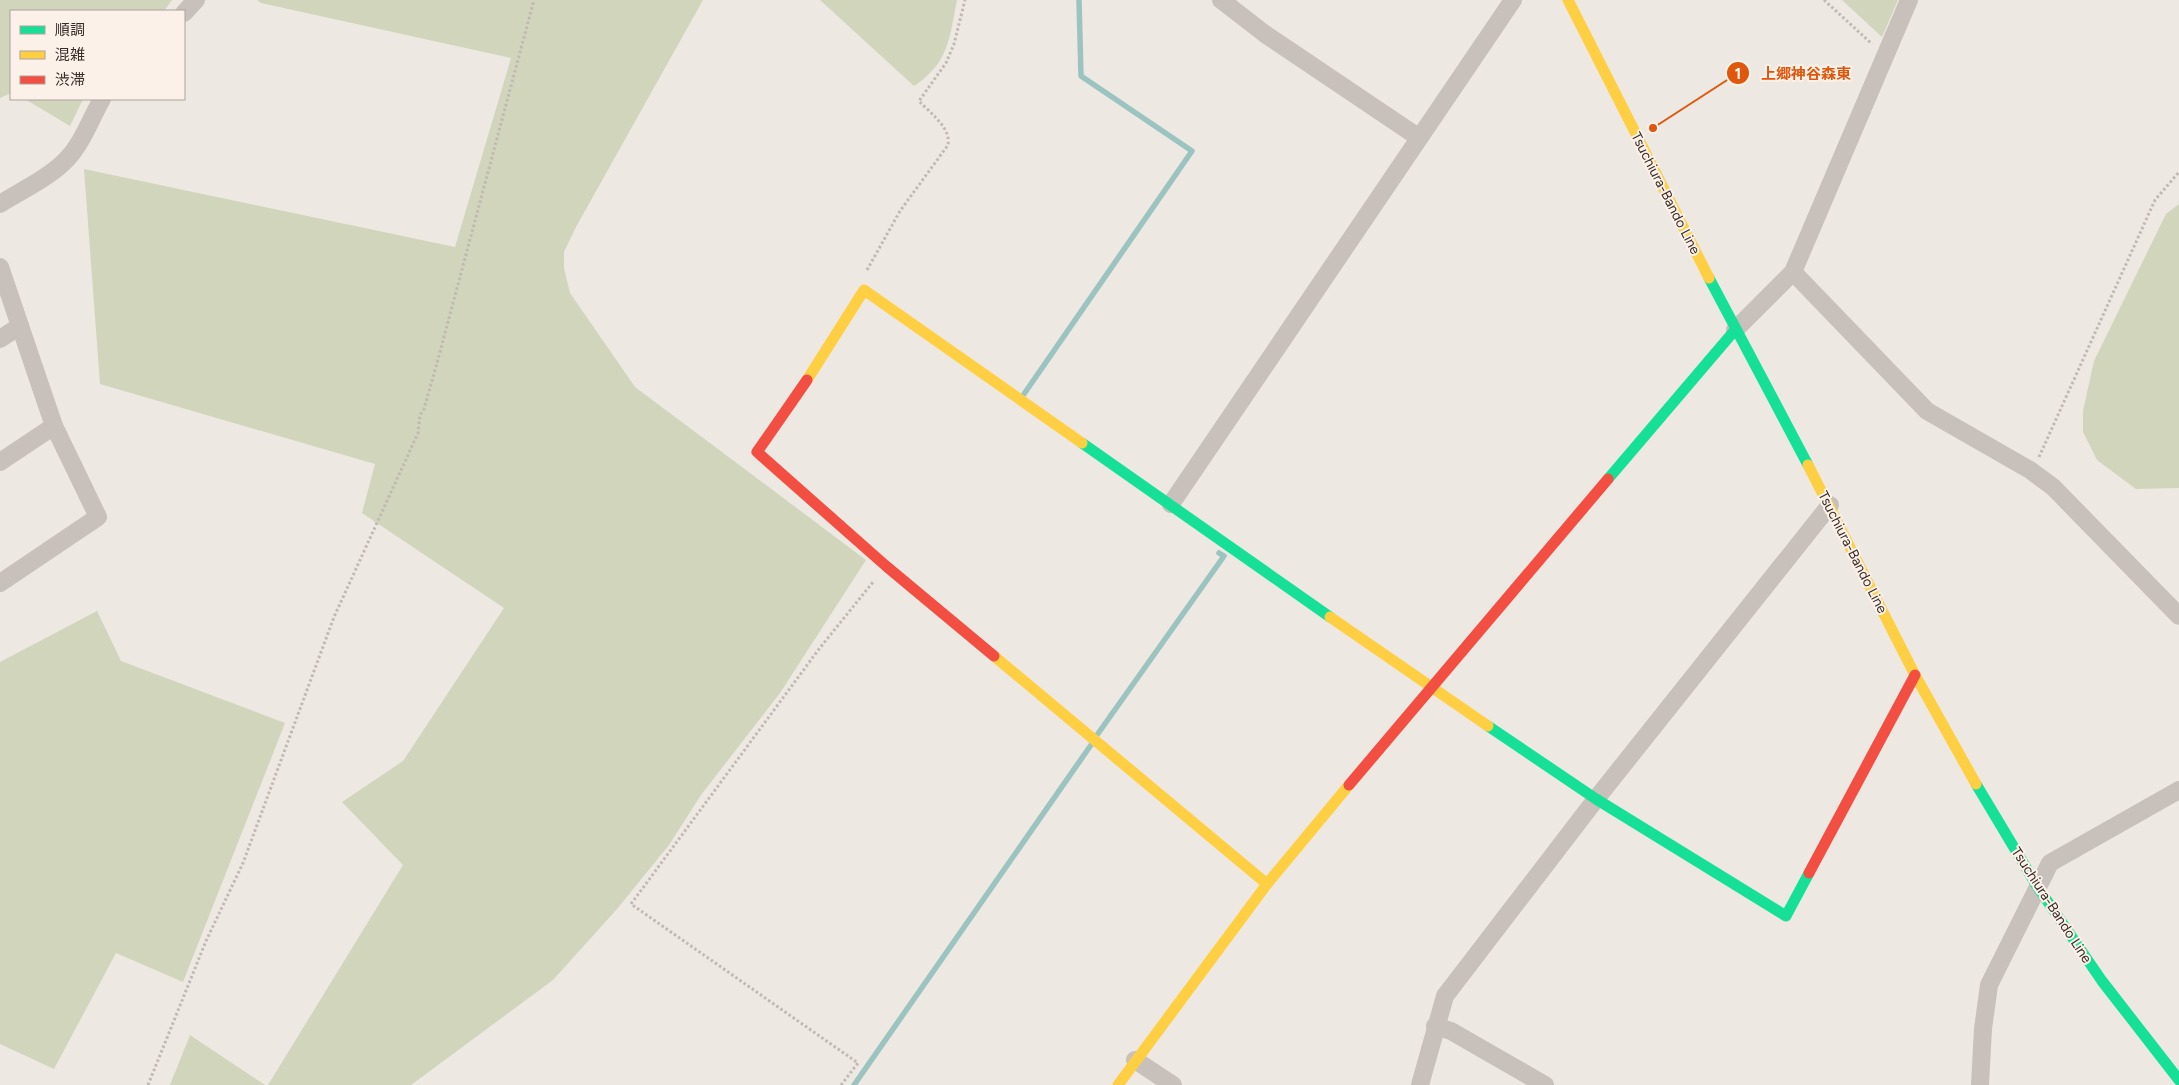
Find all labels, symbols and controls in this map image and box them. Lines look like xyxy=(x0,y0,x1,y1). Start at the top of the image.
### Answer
legend xyxy=(10,10,185,100)
text: 順調 xyxy=(55,21,85,39)
text: 混雑 xyxy=(55,46,85,64)
callout: 上郷神谷森東 xyxy=(1726,58,1861,88)
text: 1 xyxy=(1735,65,1741,83)
text: 上郷神谷森東 xyxy=(1761,65,1851,83)
text: 渋滞 xyxy=(55,71,85,89)
street label: Tsuchiura-Bando Line xyxy=(1627,129,1704,257)
street label: Tsuchiura-Bando Line xyxy=(1814,488,1891,616)
street label: Tsuchiura-Bando Line xyxy=(2008,844,2096,967)

